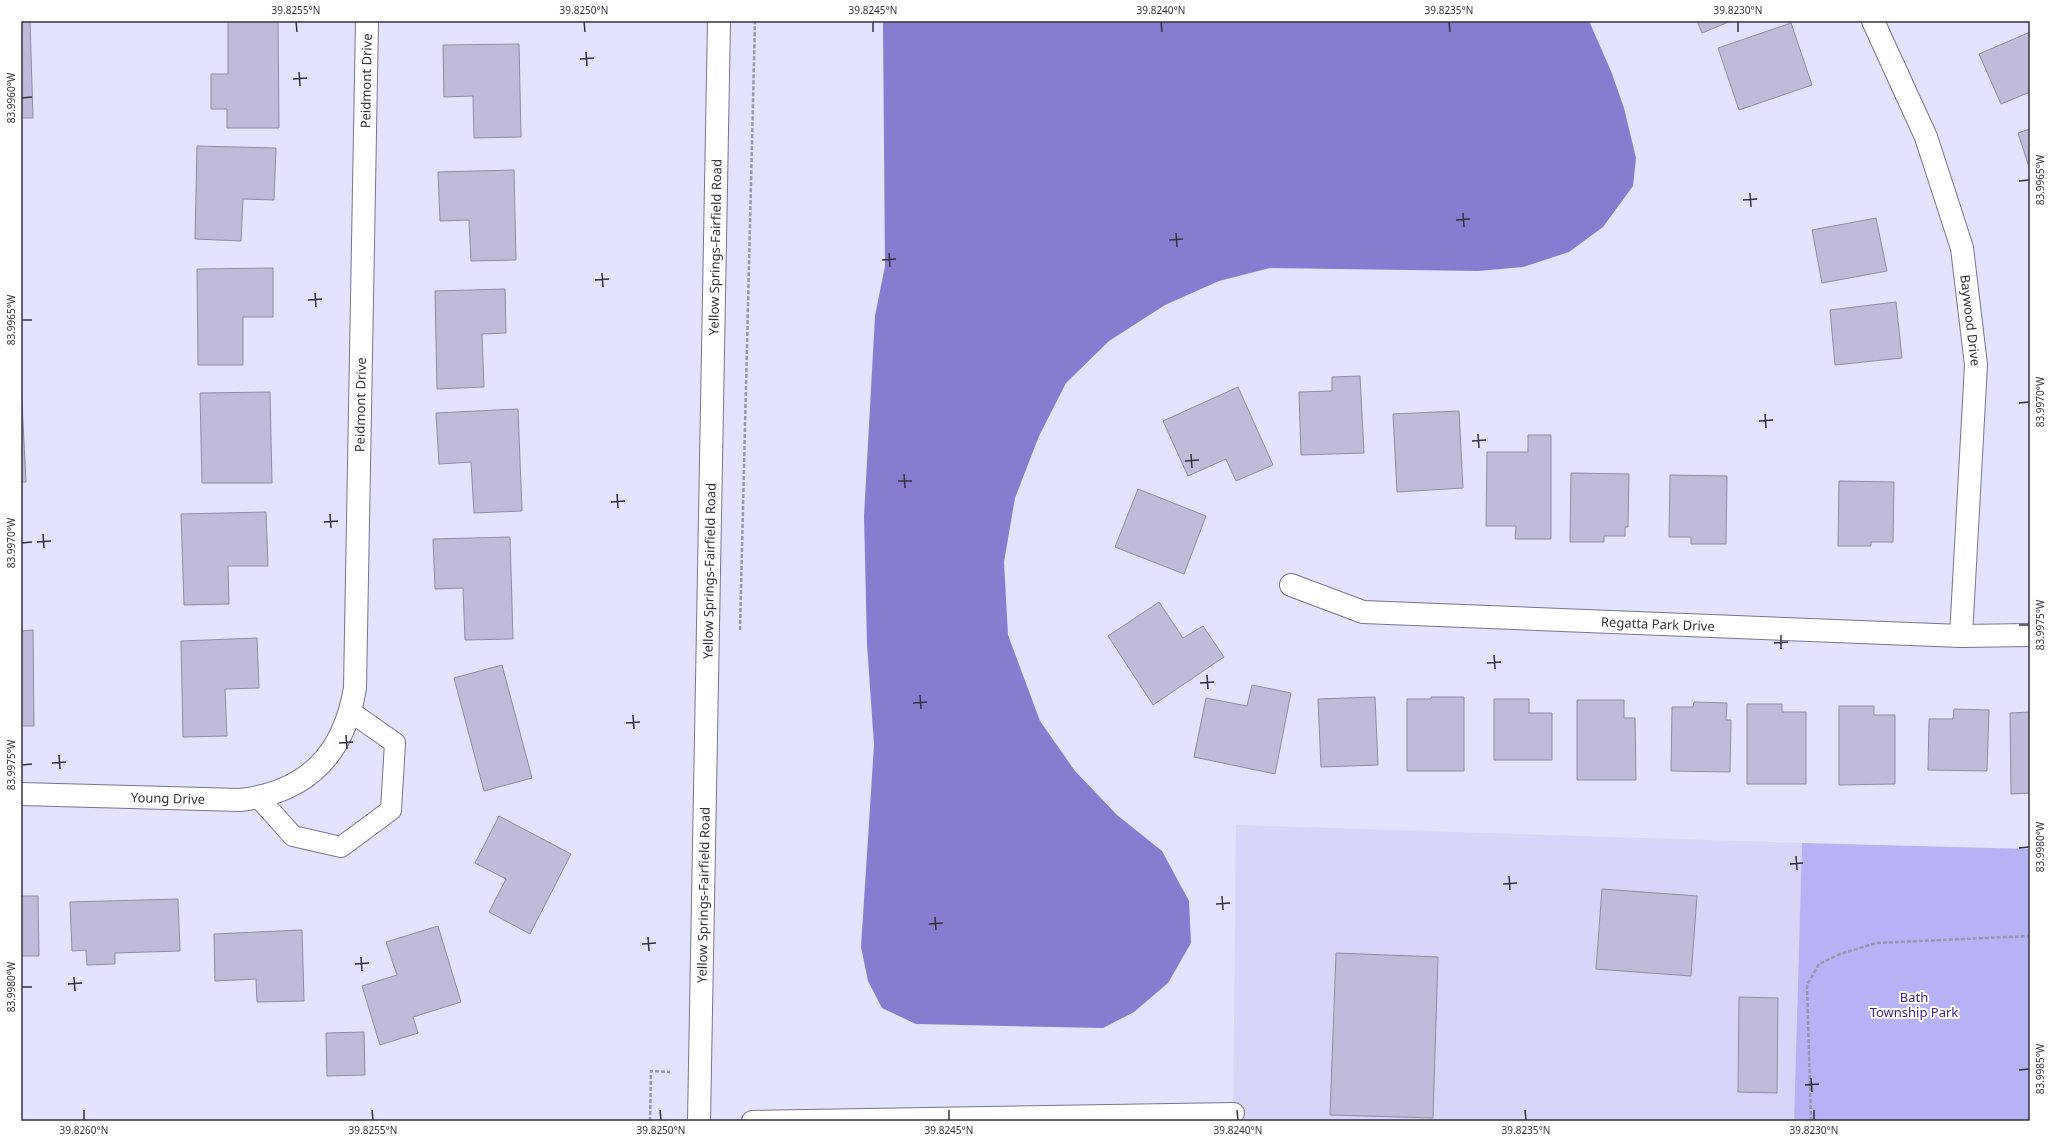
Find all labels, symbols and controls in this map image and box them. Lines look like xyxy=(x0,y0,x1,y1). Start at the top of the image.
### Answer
text: 39.8255°N xyxy=(272,3,320,17)
text: 39.8250°N xyxy=(560,3,608,17)
text: 39.8245°N xyxy=(849,3,897,17)
text: 39.8240°N xyxy=(1137,3,1185,17)
text: 39.8235°N xyxy=(1425,3,1473,17)
text: 39.8230°N xyxy=(1714,3,1762,17)
street label: Peidmont Drive xyxy=(356,33,376,128)
text: 83.9960°W xyxy=(4,72,18,123)
text: 83.9965°W xyxy=(2033,154,2047,205)
street label: Yellow Springs-Fairfield Road xyxy=(704,159,725,335)
street label: Baywood Drive xyxy=(1956,274,1985,367)
text: 83.9965°W xyxy=(4,294,18,345)
street label: Peidmont Drive xyxy=(350,357,370,452)
text: 83.9970°W xyxy=(2033,376,2047,427)
street label: Yellow Springs-Fairfield Road xyxy=(698,483,720,659)
text: 83.9970°W xyxy=(4,517,18,568)
text: 83.9975°W xyxy=(2033,599,2047,650)
street label: Regatta Park Drive xyxy=(1601,613,1715,635)
text: 83.9975°W xyxy=(4,739,18,790)
street label: Young Drive xyxy=(131,788,205,808)
street label: Yellow Springs-Fairfield Road xyxy=(693,807,714,983)
text: 83.9980°W xyxy=(2033,821,2047,872)
text: 83.9980°W xyxy=(4,961,18,1012)
park label: Bath Township Park xyxy=(1870,988,1958,1021)
text: 83.9985°W xyxy=(2033,1043,2047,1094)
text: 39.8260°N xyxy=(60,1123,108,1137)
text: 39.8255°N xyxy=(349,1123,397,1137)
text: 39.8250°N xyxy=(637,1123,685,1137)
text: 39.8245°N xyxy=(925,1123,973,1137)
text: 39.8240°N xyxy=(1214,1123,1262,1137)
text: 39.8235°N xyxy=(1502,1123,1550,1137)
text: 39.8230°N xyxy=(1790,1123,1838,1137)

